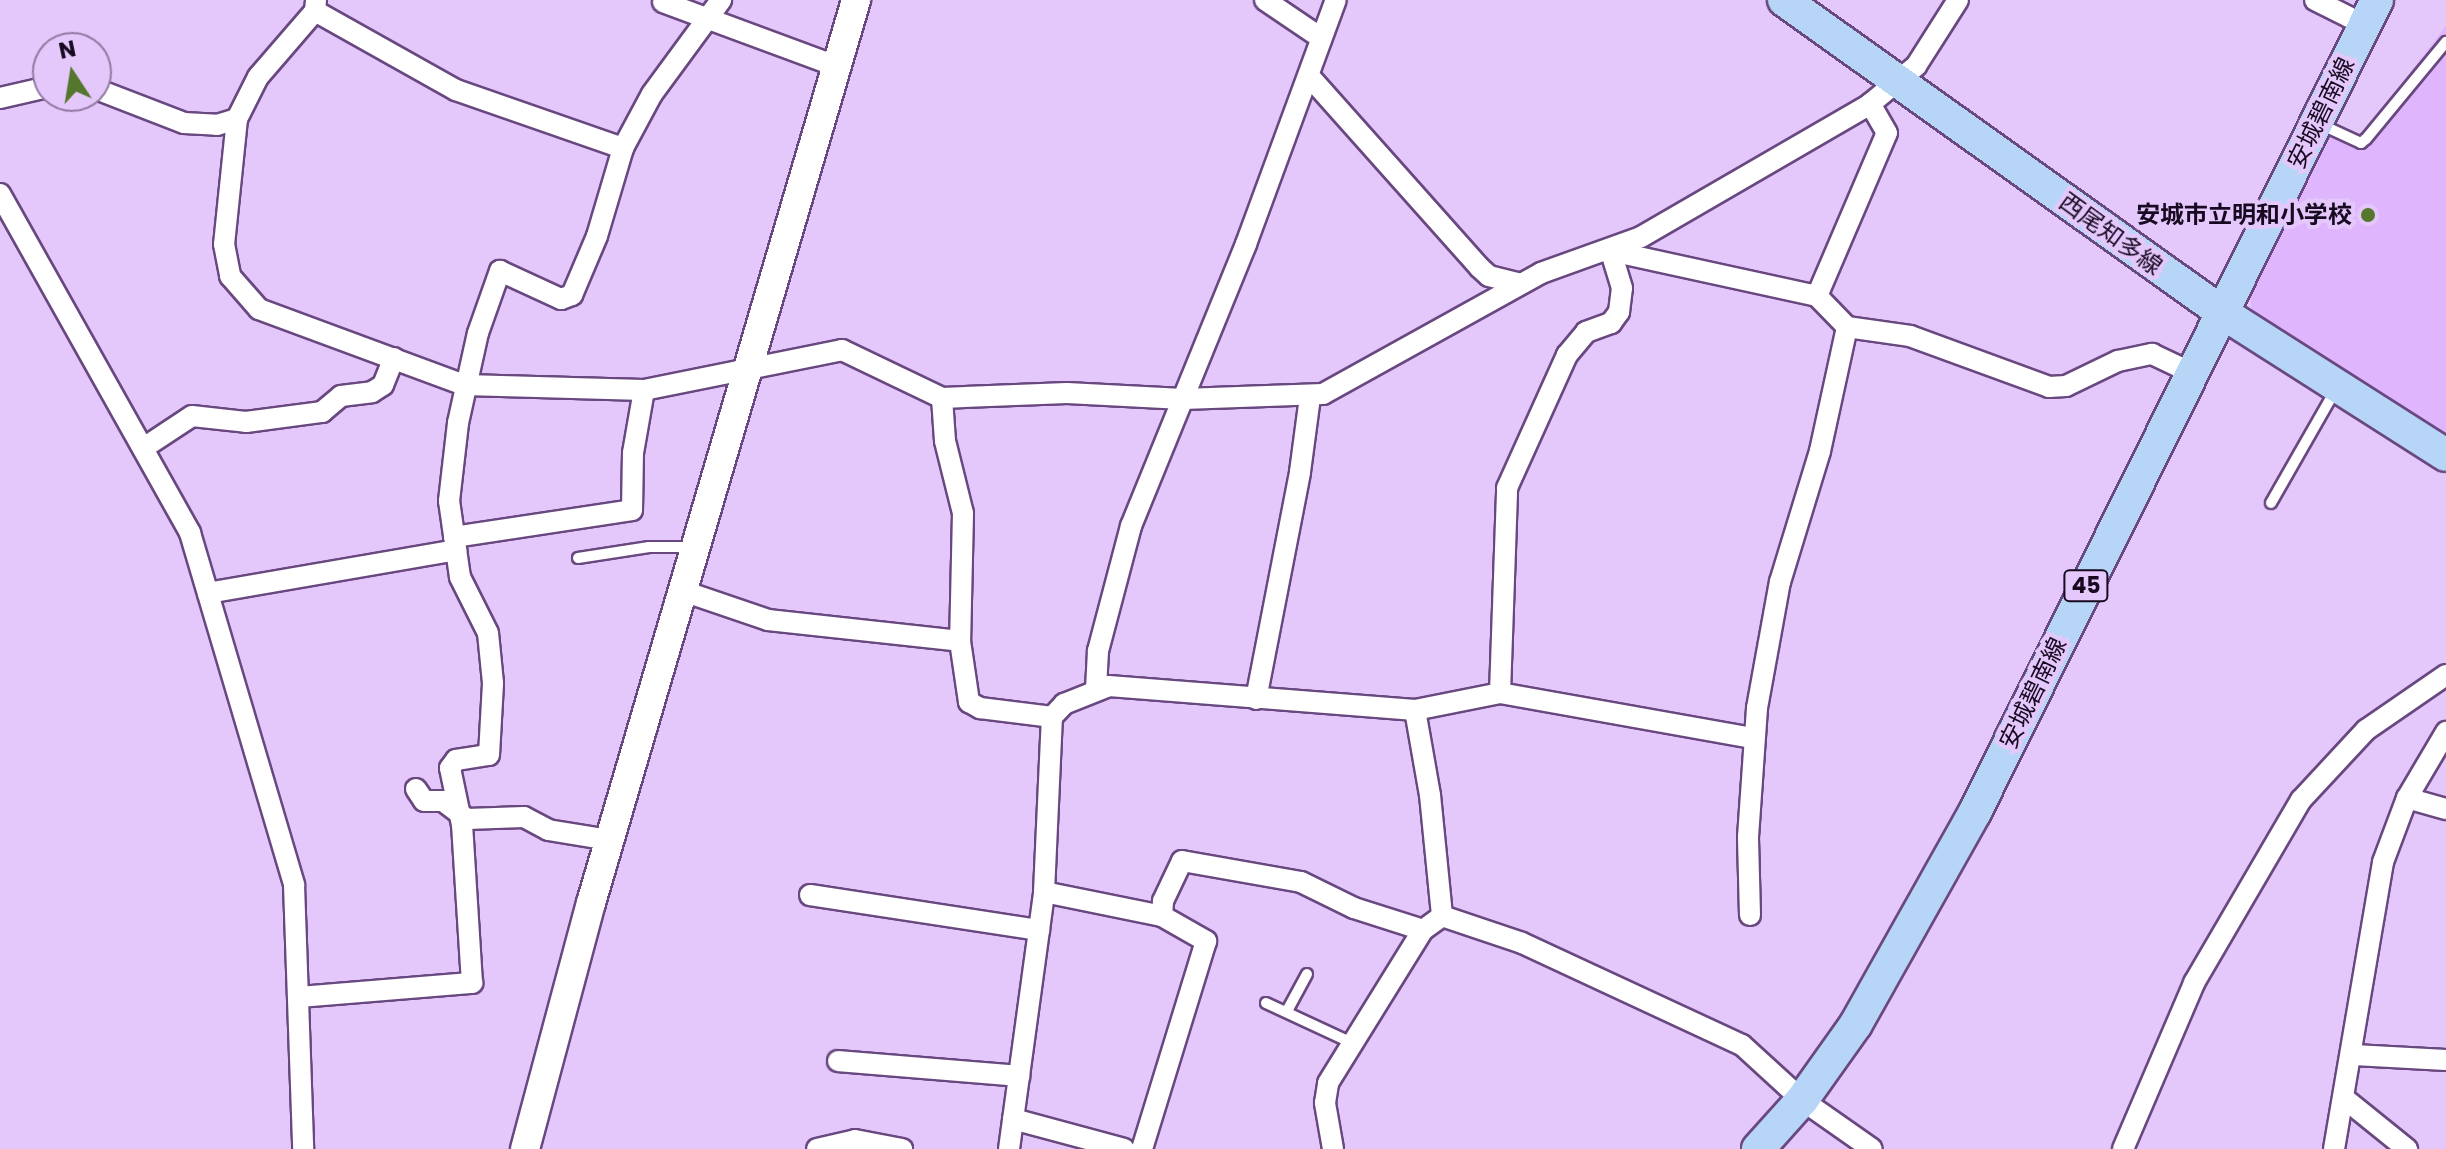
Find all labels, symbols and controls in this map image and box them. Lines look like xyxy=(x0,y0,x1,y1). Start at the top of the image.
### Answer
north arrow xyxy=(32,32,112,112)
text: N xyxy=(56,33,79,67)
street label: 安城碧南線 xyxy=(2282,53,2360,173)
street label: 西尾知多線 xyxy=(2054,187,2168,281)
place label: 安城市立明和小学校 xyxy=(2136,201,2352,229)
marker: 安城市立明和小学校 xyxy=(2359,206,2377,224)
road number: 45 xyxy=(2062,568,2110,604)
street label: 安城碧南線 xyxy=(1994,633,2072,753)

